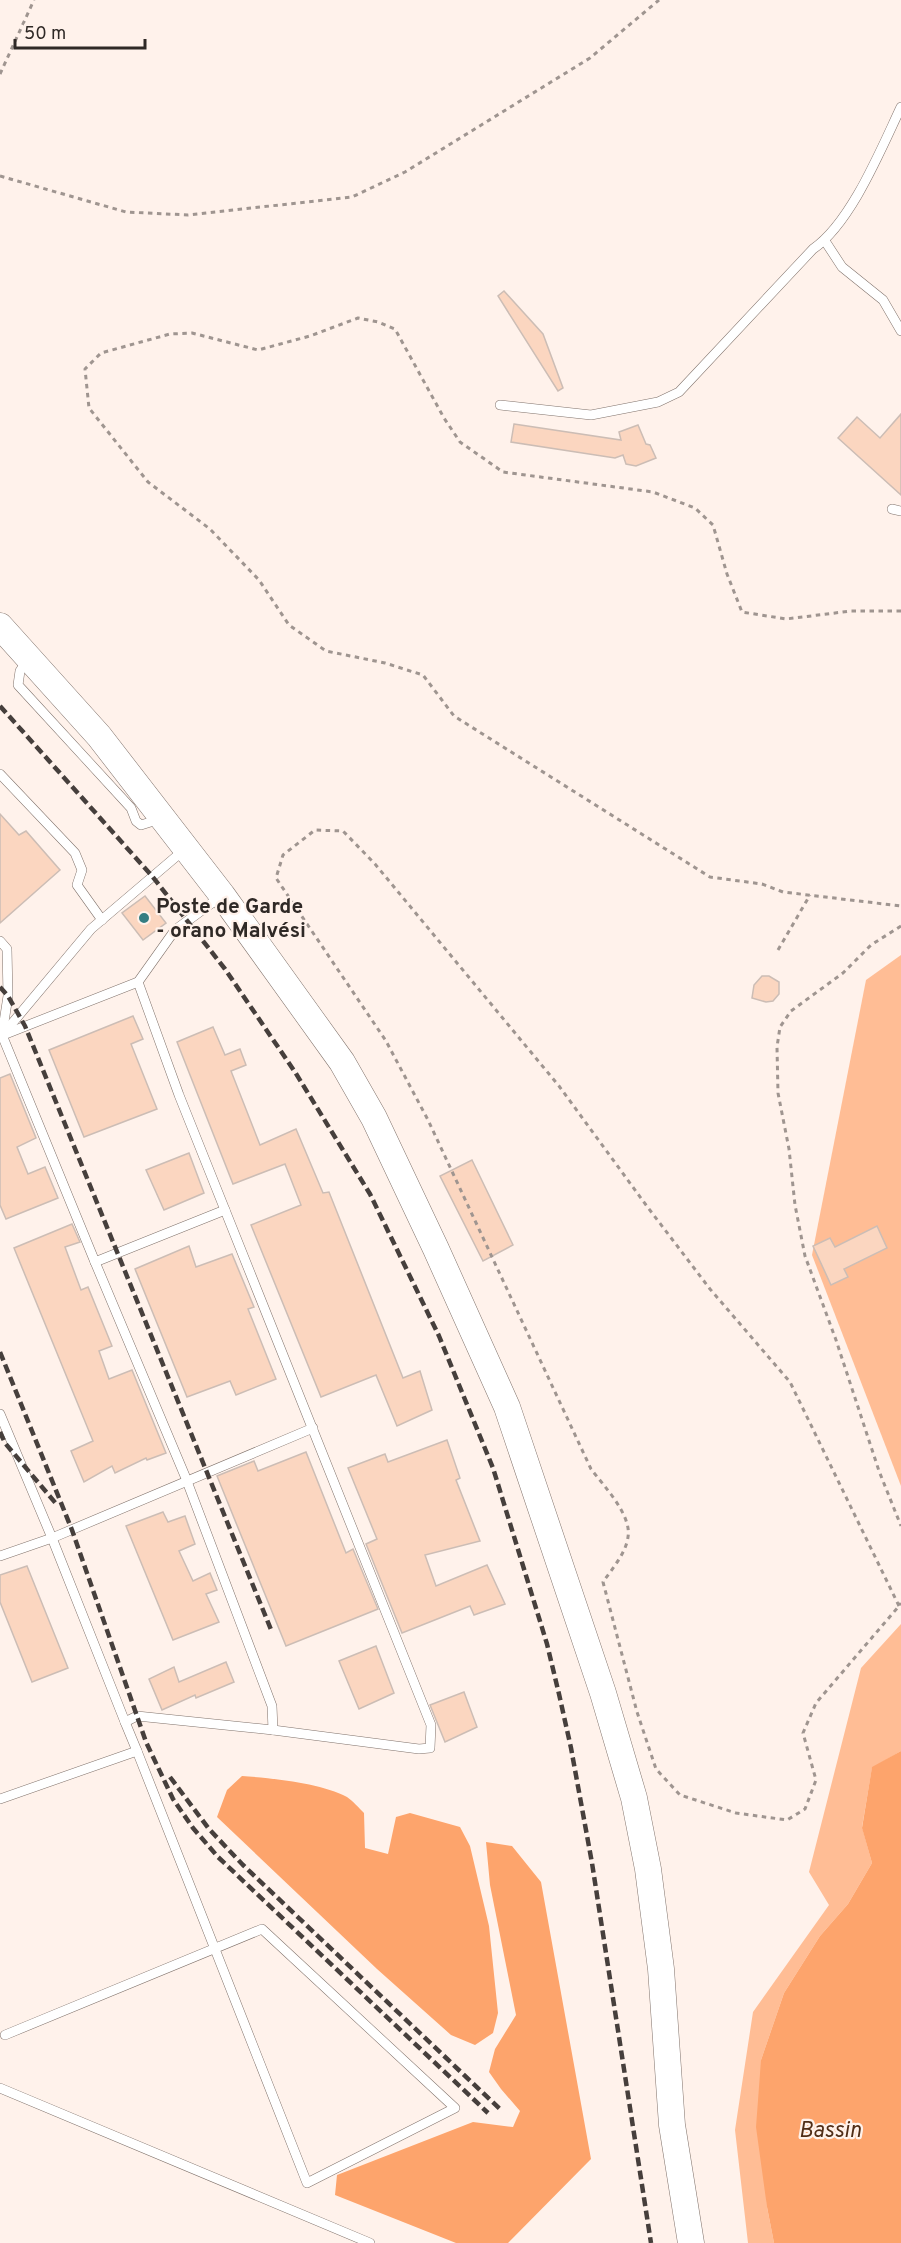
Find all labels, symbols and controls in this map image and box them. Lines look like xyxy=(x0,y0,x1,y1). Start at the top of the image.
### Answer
scale bar xyxy=(15,12,146,50)
text: 50 m xyxy=(24,23,66,46)
place label: Poste de Garde - orano Malvési xyxy=(156,894,306,945)
marker: Poste de Garde - orano Malvési xyxy=(137,911,151,925)
water label: Bassin xyxy=(799,2118,861,2145)

